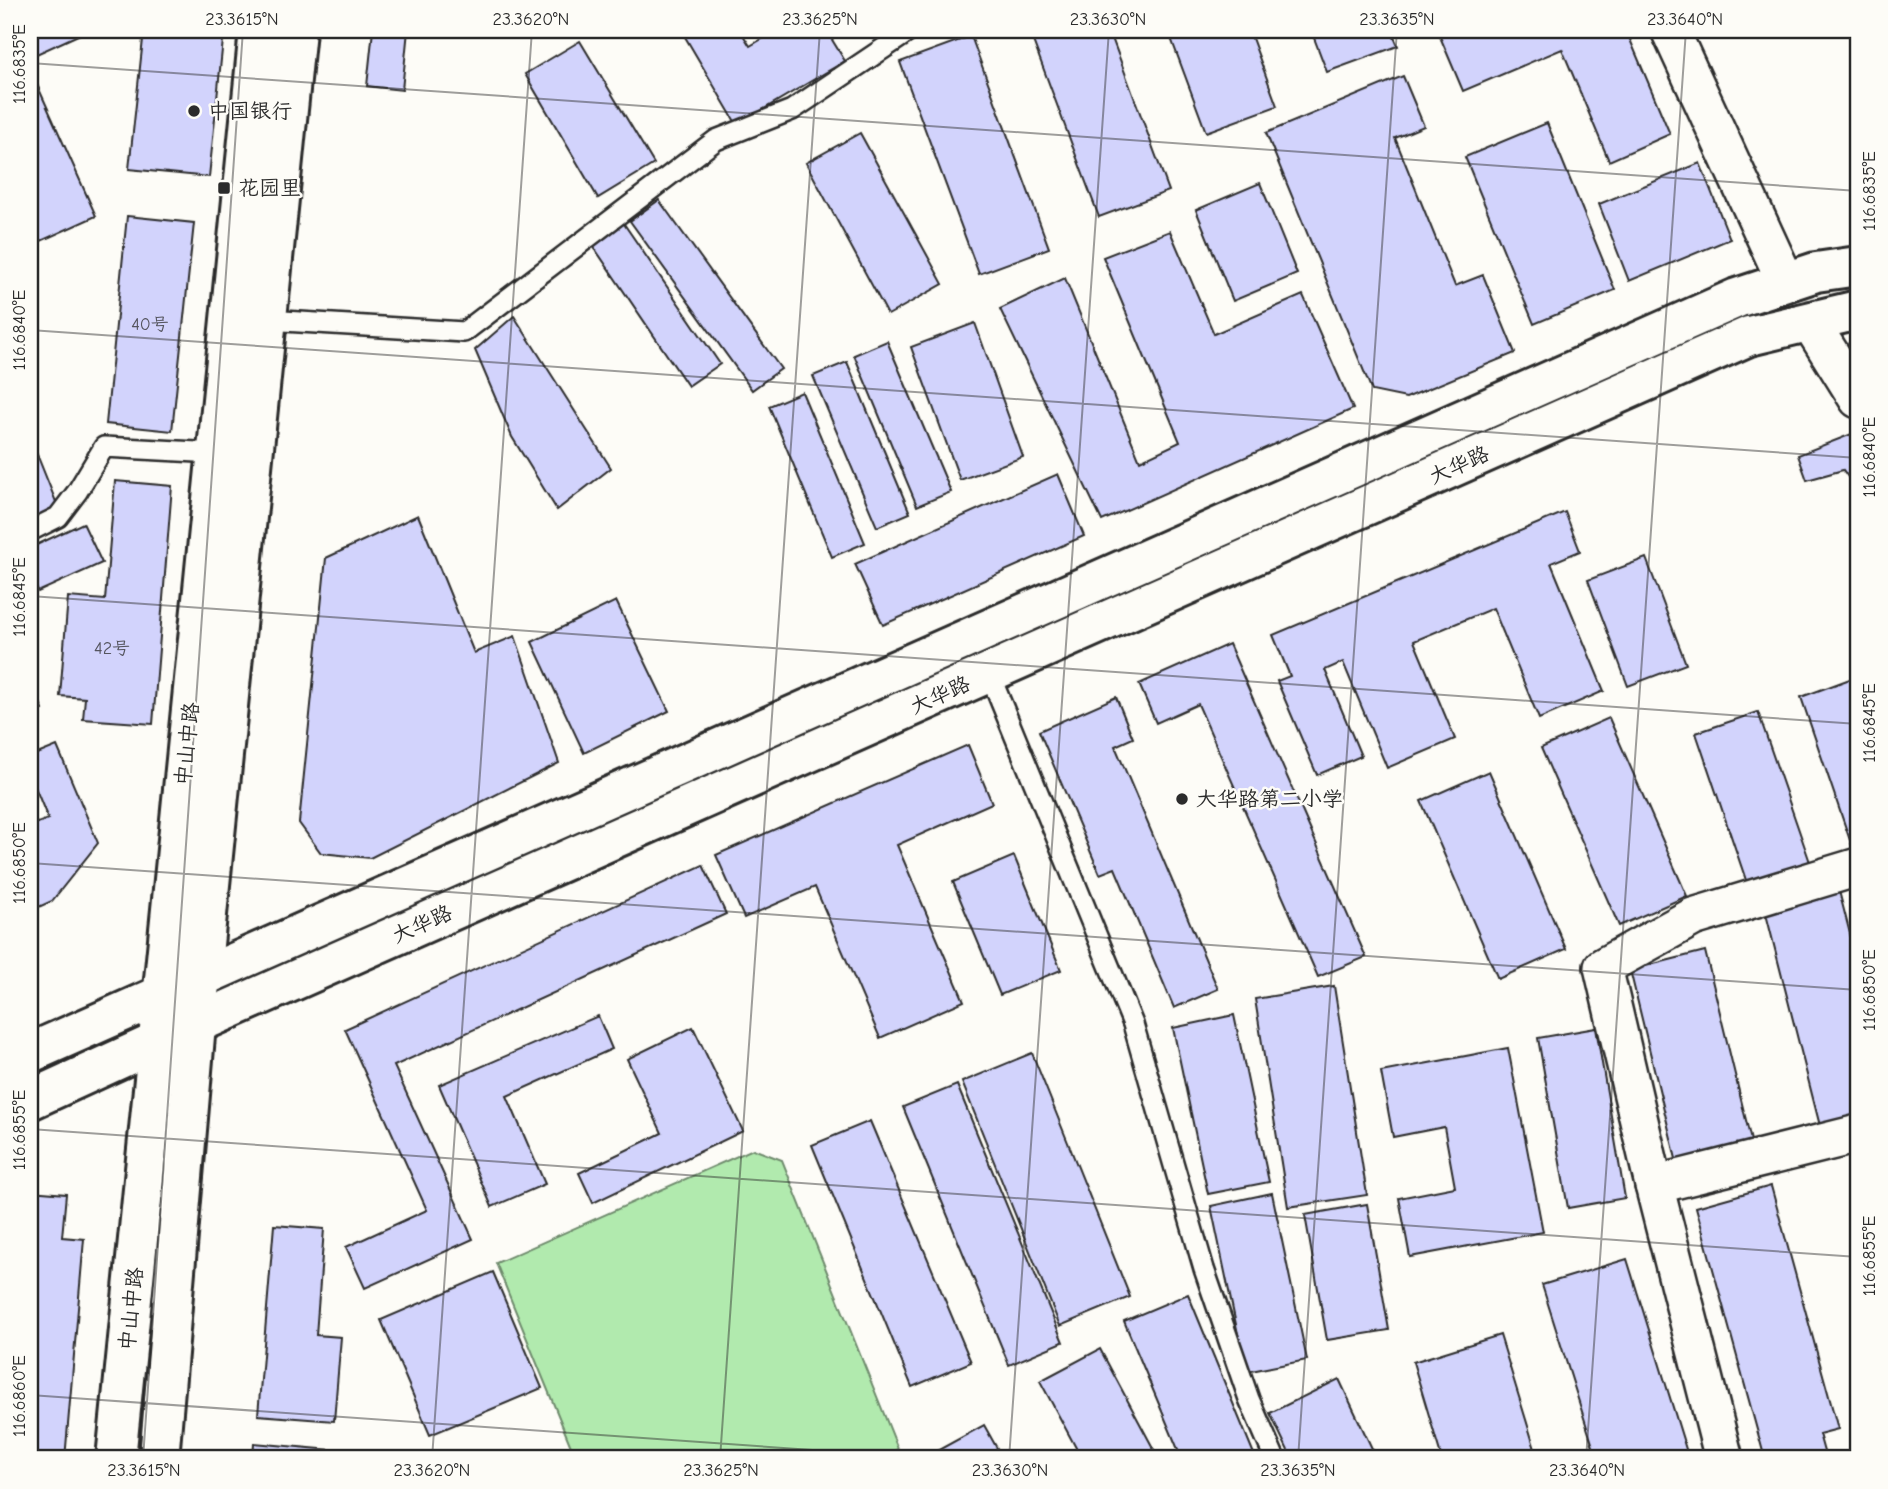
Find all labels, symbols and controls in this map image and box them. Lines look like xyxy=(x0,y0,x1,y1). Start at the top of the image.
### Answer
text: 23.3615°N xyxy=(205,9,279,30)
text: 23.3620°N xyxy=(493,9,569,30)
text: 23.3625°N xyxy=(782,9,858,30)
text: 23.3630°N xyxy=(1070,9,1146,30)
text: 23.3635°N xyxy=(1359,9,1435,30)
text: 23.3640°N xyxy=(1647,9,1723,30)
text: 116.6835°E xyxy=(9,24,30,104)
place label: 中国银行 xyxy=(208,99,292,123)
marker: 中国银行 xyxy=(186,103,202,119)
text: 116.6835°E xyxy=(1859,151,1880,231)
place label: 花园里 xyxy=(238,176,301,200)
marker: 花园里 xyxy=(216,180,232,196)
text: 116.6840°E xyxy=(9,289,30,370)
house number: 40号 xyxy=(131,314,169,335)
text: 116.6840°E xyxy=(1859,416,1880,497)
street label: 大华路 xyxy=(1425,441,1493,489)
text: 116.6845°E xyxy=(9,557,30,637)
house number: 42号 xyxy=(94,638,130,659)
street label: 大华路 xyxy=(906,671,974,719)
text: 116.6845°E xyxy=(1859,683,1880,763)
street label: 中山中路 xyxy=(171,701,203,787)
place label: 大华路第二小学 xyxy=(1196,787,1343,811)
marker: 大华路第二小学 xyxy=(1174,791,1190,807)
text: 116.6850°E xyxy=(9,822,30,904)
street label: 大华路 xyxy=(388,900,456,948)
text: 116.6850°E xyxy=(1859,949,1880,1031)
text: 116.6855°E xyxy=(9,1090,30,1170)
text: 116.6855°E xyxy=(1859,1216,1880,1296)
street label: 中山中路 xyxy=(115,1266,147,1352)
text: 116.6860°E xyxy=(9,1355,30,1437)
text: 23.3615°N xyxy=(107,1460,181,1481)
text: 23.3620°N xyxy=(394,1460,470,1481)
text: 23.3625°N xyxy=(683,1460,759,1481)
text: 23.3630°N xyxy=(972,1460,1048,1481)
text: 23.3635°N xyxy=(1260,1460,1336,1481)
text: 23.3640°N xyxy=(1549,1460,1625,1481)

